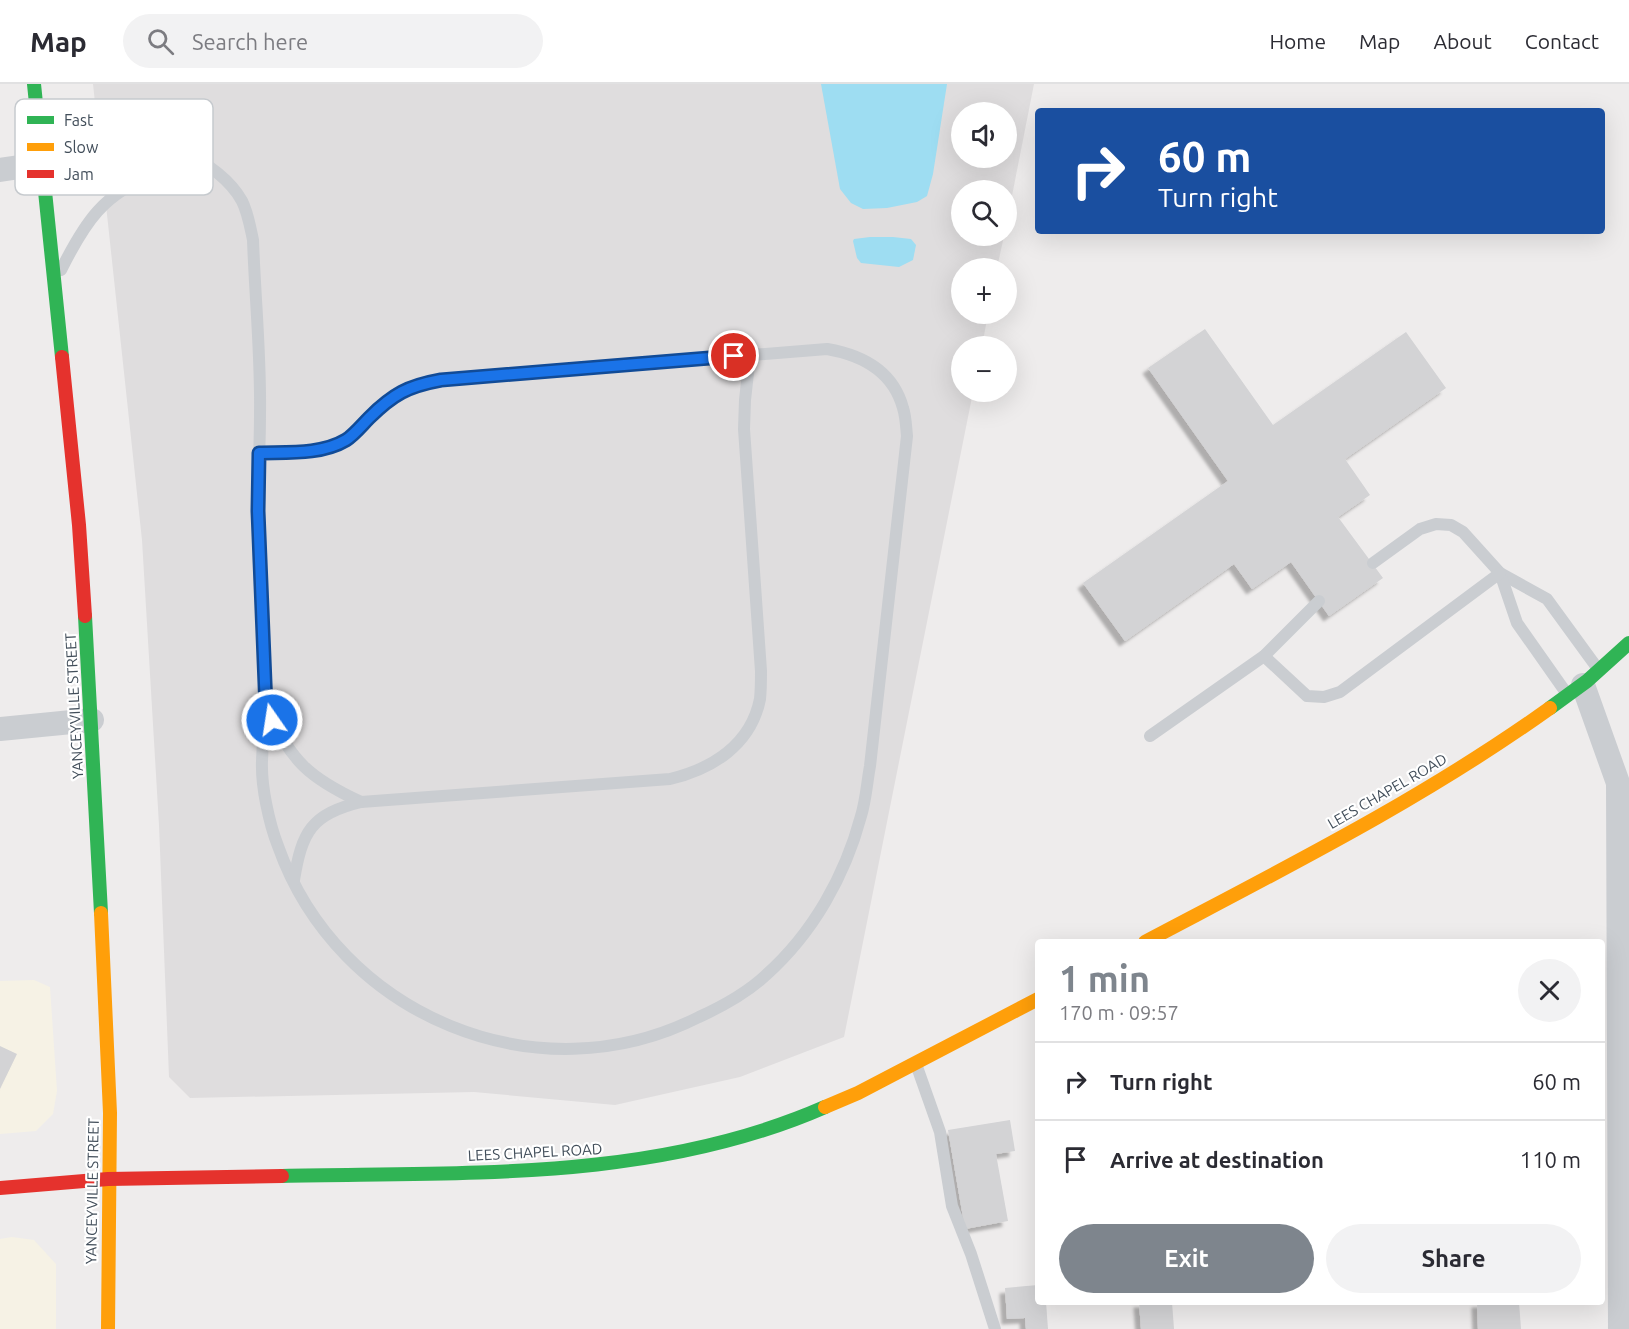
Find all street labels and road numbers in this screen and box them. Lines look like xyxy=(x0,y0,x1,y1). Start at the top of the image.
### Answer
street label: YANCEYVILLE STREET xyxy=(62,632,86,779)
street label: LEES CHAPEL ROAD xyxy=(1324,750,1450,832)
street label: YANCEYVILLE STREET xyxy=(82,1117,102,1264)
street label: LEES CHAPEL ROAD xyxy=(467,1140,603,1164)

